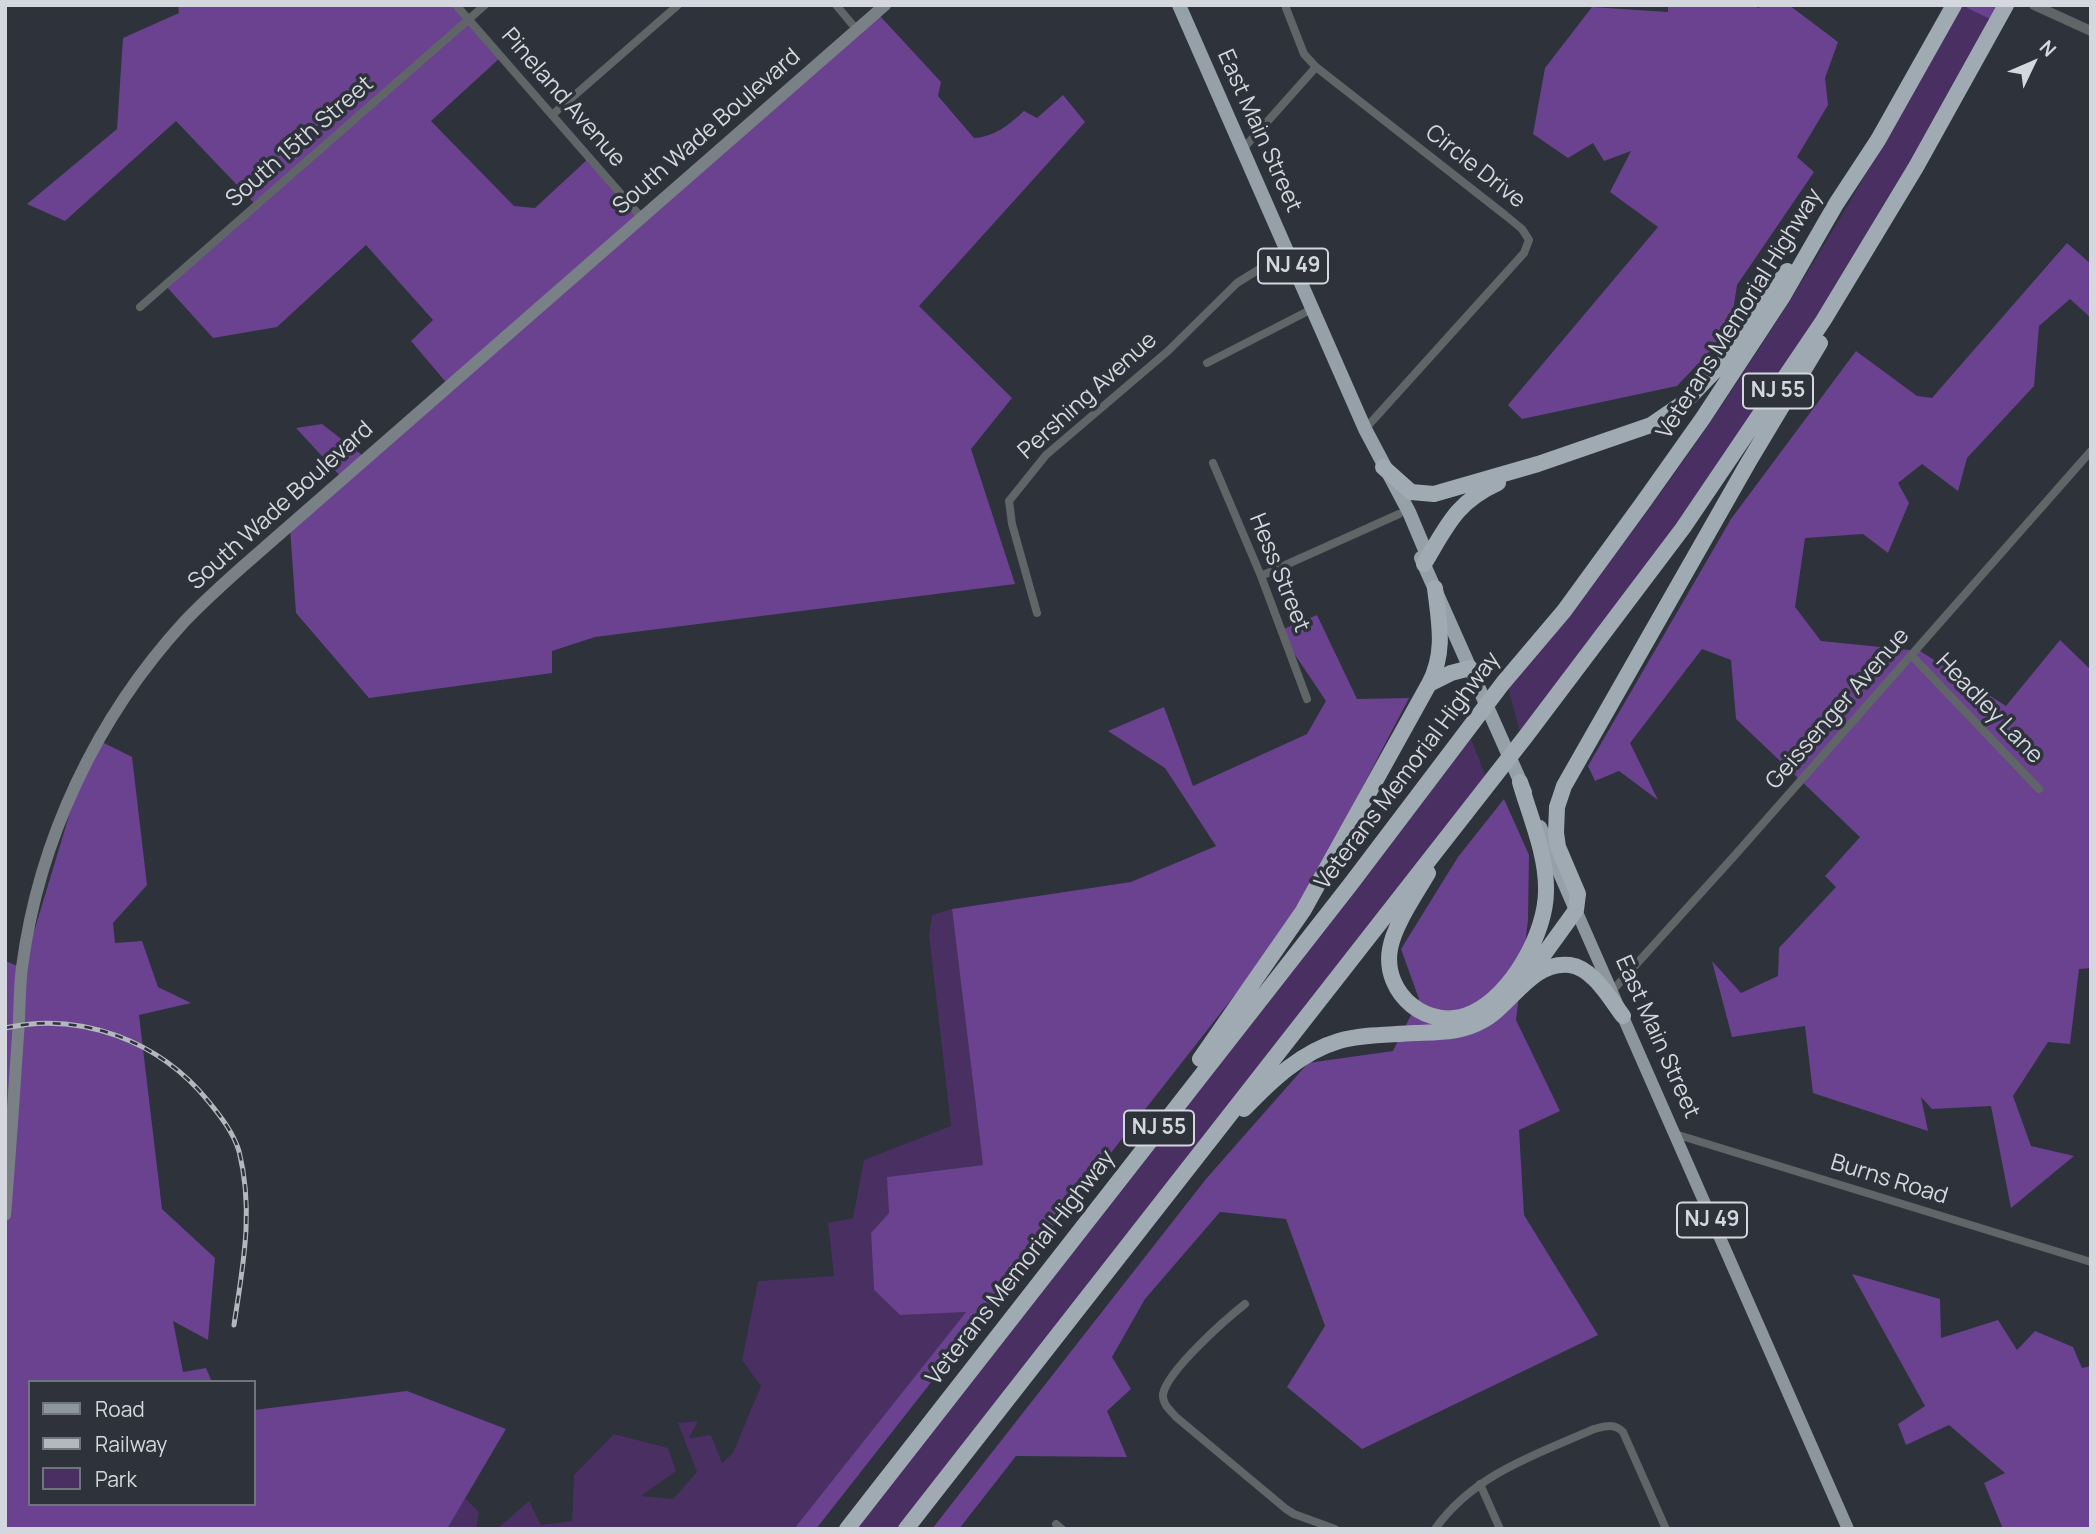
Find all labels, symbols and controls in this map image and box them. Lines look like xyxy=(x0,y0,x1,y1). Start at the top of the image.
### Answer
street label: Pineland Avenue xyxy=(495,23,631,173)
north arrow xyxy=(1998,28,2068,98)
text: N xyxy=(2034,34,2062,62)
street label: South Wade Boulevard xyxy=(608,43,806,221)
street label: East Main Street xyxy=(1211,45,1307,217)
street label: South 15th Street xyxy=(221,71,379,213)
street label: Circle Drive xyxy=(1419,119,1531,215)
street label: Veterans Memorial Highway xyxy=(1651,183,1829,445)
road number: NJ 49 xyxy=(1258,248,1328,284)
street label: Pershing Avenue xyxy=(1013,327,1163,465)
road number: NJ 55 xyxy=(1743,374,1813,408)
street label: South Wade Boulevard xyxy=(183,416,379,596)
street label: Hess Street xyxy=(1243,510,1315,636)
street label: Geissenger Avenue xyxy=(1760,623,1916,795)
street label: Veterans Memorial Highway xyxy=(1310,647,1506,895)
street label: Headley Lane xyxy=(1930,648,2048,770)
street label: East Main Street xyxy=(1609,951,1705,1123)
road number: NJ 55 xyxy=(1124,1110,1194,1146)
street label: Veterans Memorial Highway xyxy=(921,1145,1121,1391)
street label: Burns Road xyxy=(1827,1149,1951,1211)
road number: NJ 49 xyxy=(1677,1202,1747,1238)
legend xyxy=(28,1380,256,1506)
text: Road xyxy=(95,1395,145,1423)
text: Railway xyxy=(95,1430,167,1458)
text: Park xyxy=(95,1465,137,1493)

